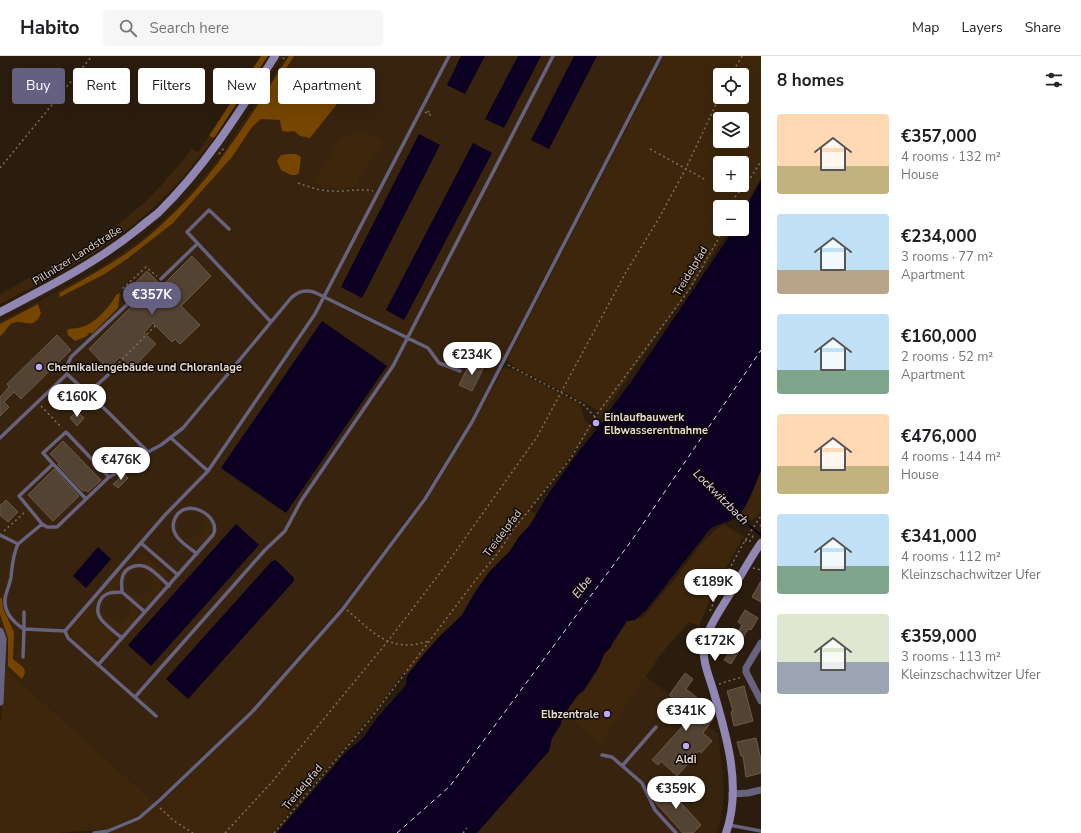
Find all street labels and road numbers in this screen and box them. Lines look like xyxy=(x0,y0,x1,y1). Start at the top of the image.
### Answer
street label: Pillnitzer Landstraße xyxy=(30,222,125,289)
street label: Treidelpfad xyxy=(670,243,711,299)
street label: Treidelpfad xyxy=(480,507,525,560)
street label: Treidelpfad xyxy=(279,761,326,814)

